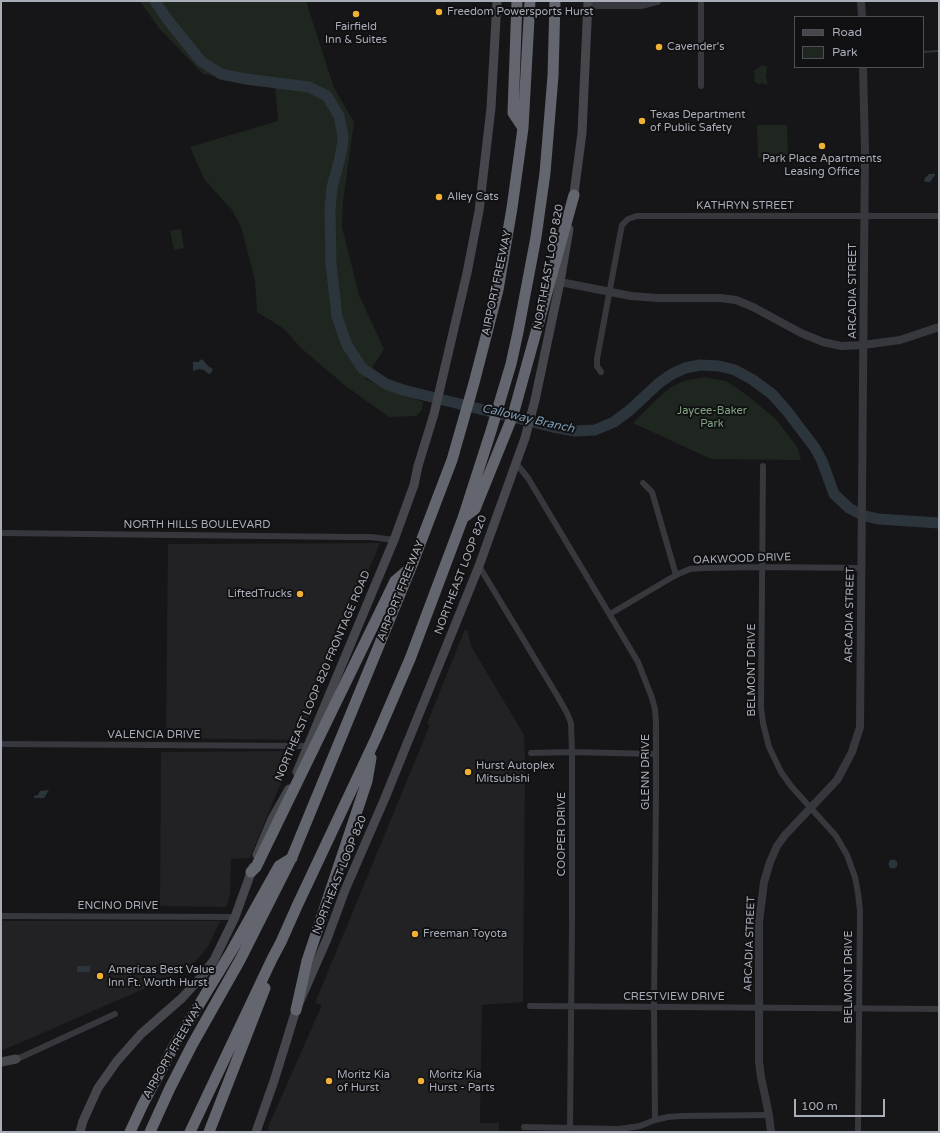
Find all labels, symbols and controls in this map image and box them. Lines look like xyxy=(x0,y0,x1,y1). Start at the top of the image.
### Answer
place label: Freedom Powersports Hurst xyxy=(447,5,593,19)
marker: Freedom Powersports Hurst xyxy=(434,7,444,17)
marker: Fairfield Inn & Suites xyxy=(351,9,361,19)
legend xyxy=(794,16,924,68)
place label: Fairfield Inn & Suites xyxy=(325,20,387,46)
text: Road xyxy=(832,25,862,39)
place label: Cavender's xyxy=(667,40,725,54)
marker: Cavender's xyxy=(654,42,664,52)
text: Park xyxy=(832,45,858,59)
place label: Texas Department of Public Safety xyxy=(650,108,745,134)
marker: Texas Department of Public Safety xyxy=(637,116,647,126)
marker: Park Place Apartments Leasing Office xyxy=(817,141,827,151)
place label: Park Place Apartments Leasing Office xyxy=(762,152,882,178)
place label: Alley Cats xyxy=(447,190,499,204)
marker: Alley Cats xyxy=(434,192,444,202)
street label: KATHRYN STREET xyxy=(696,199,794,213)
street label: NORTHEAST LOOP 820 xyxy=(531,203,567,331)
street label: AIRPORT FREEWAY xyxy=(479,229,515,337)
street label: ARCADIA STREET xyxy=(846,243,860,339)
water label: Calloway Branch xyxy=(480,401,576,437)
park label: Jaycee-Baker Park xyxy=(677,404,747,430)
street label: NORTHEAST LOOP 820 xyxy=(432,513,490,637)
street label: NORTH HILLS BOULEVARD xyxy=(124,518,270,532)
street label: AIRPORT FREEWAY xyxy=(375,539,427,643)
street label: OAKWOOD DRIVE xyxy=(693,551,791,567)
street label: ARCADIA STREET xyxy=(843,567,857,663)
street label: NORTHEAST LOOP 820 FRONTAGE ROAD xyxy=(272,569,374,783)
place label: LiftedTrucks xyxy=(228,587,292,601)
marker: LiftedTrucks xyxy=(295,589,305,599)
street label: BELMONT DRIVE xyxy=(745,624,759,716)
street label: VALENCIA DRIVE xyxy=(107,728,201,742)
street label: GLENN DRIVE xyxy=(639,734,653,810)
place label: Hurst Autoplex Mitsubishi xyxy=(476,759,555,785)
marker: Hurst Autoplex Mitsubishi xyxy=(463,767,473,777)
street label: COOPER DRIVE xyxy=(555,792,569,876)
street label: NORTHEAST LOOP 820 xyxy=(310,814,370,936)
street label: ARCADIA STREET xyxy=(742,896,758,992)
street label: ENCINO DRIVE xyxy=(77,899,159,913)
place label: Freeman Toyota xyxy=(423,927,507,941)
marker: Freeman Toyota xyxy=(410,929,420,939)
street label: BELMONT DRIVE xyxy=(842,931,856,1023)
place label: Americas Best Value Inn Ft. Worth Hurst xyxy=(108,963,215,989)
marker: Americas Best Value Inn Ft. Worth Hurst xyxy=(95,971,105,981)
street label: CRESTVIEW DRIVE xyxy=(623,990,725,1004)
street label: AIRPORT FREEWAY xyxy=(140,1001,206,1101)
place label: Moritz Kia of Hurst xyxy=(337,1068,390,1094)
place label: Moritz Kia Hurst - Parts xyxy=(429,1068,495,1094)
marker: Moritz Kia of Hurst xyxy=(324,1076,334,1086)
marker: Moritz Kia Hurst - Parts xyxy=(416,1076,426,1086)
scale bar xyxy=(796,1091,887,1117)
text: 100 m xyxy=(801,1099,838,1113)

